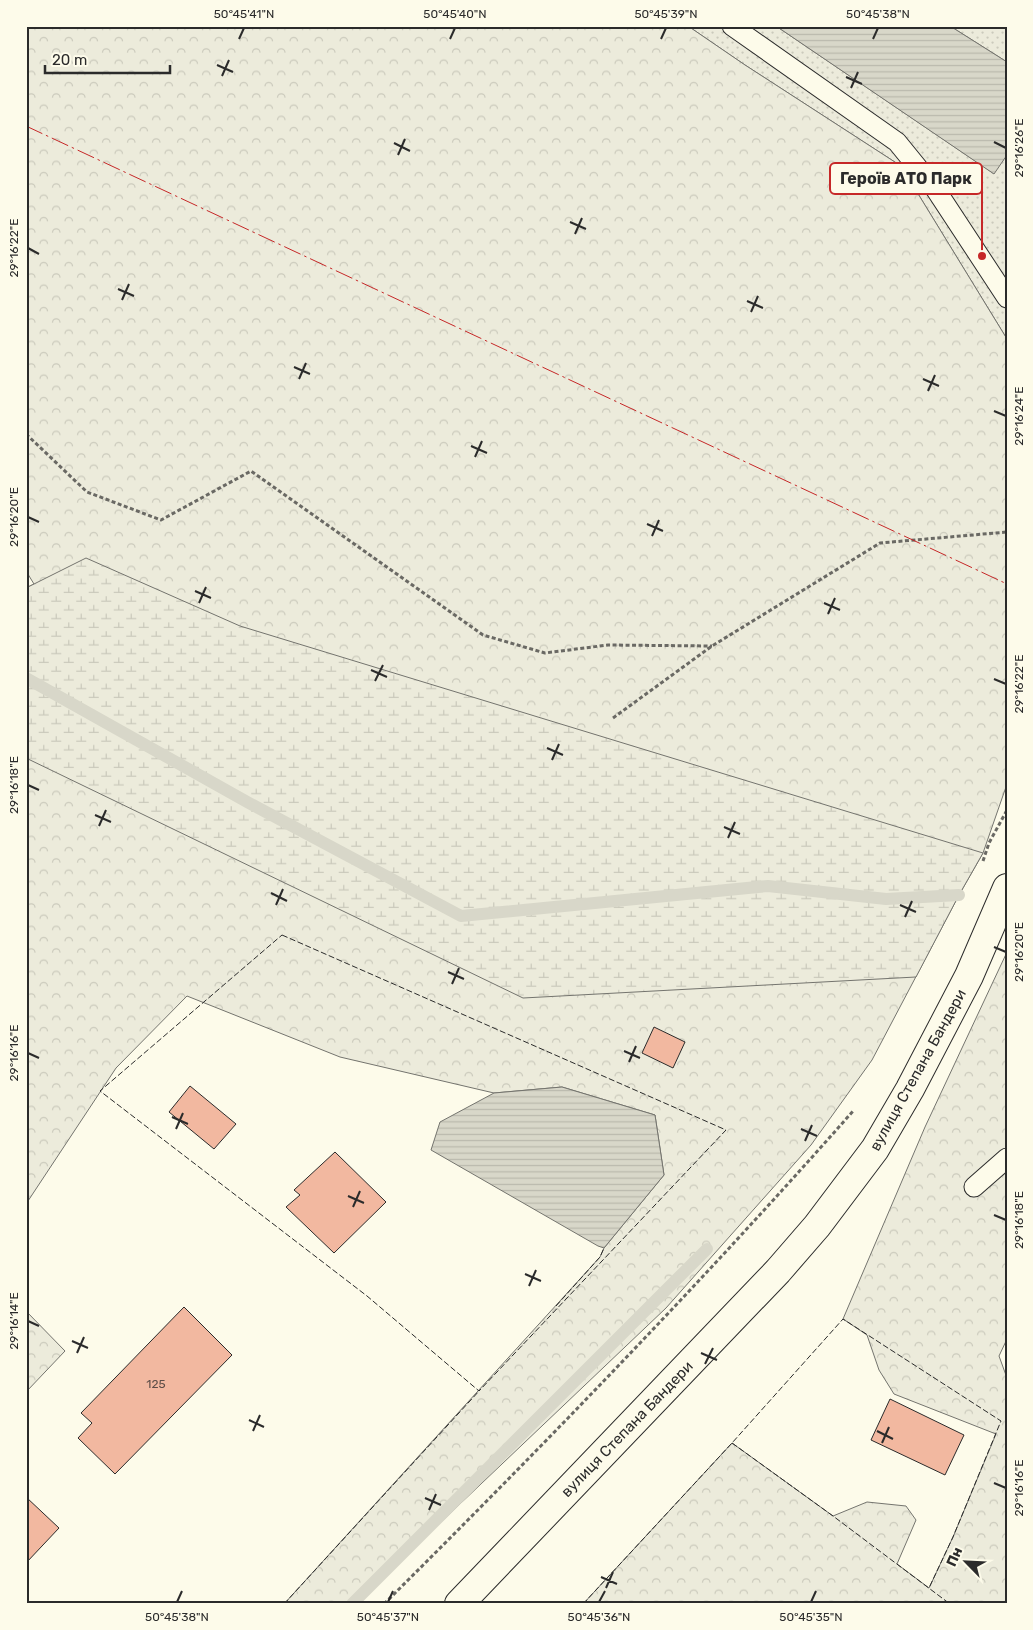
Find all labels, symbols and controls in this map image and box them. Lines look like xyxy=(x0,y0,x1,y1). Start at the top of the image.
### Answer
text: 50°45'41"N xyxy=(214,7,274,21)
text: 50°45'40"N xyxy=(423,7,487,21)
text: 50°45'39"N xyxy=(634,7,698,21)
text: 50°45'38"N xyxy=(846,7,910,21)
scale bar xyxy=(45,42,170,74)
text: 20 m xyxy=(52,51,87,69)
text: 29°16'26"E xyxy=(1012,119,1026,177)
callout: Героїв АТО Парк xyxy=(830,163,982,194)
text: Героїв АТО Парк xyxy=(840,169,972,188)
text: 29°16'22"E xyxy=(7,218,21,278)
text: 29°16'24"E xyxy=(1012,386,1026,446)
text: 29°16'20"E xyxy=(7,487,21,547)
text: 29°16'22"E xyxy=(1012,654,1026,714)
text: 29°16'18"E xyxy=(7,756,21,814)
text: 29°16'20"E xyxy=(1012,922,1026,982)
street label: вулиця Степана Бандери xyxy=(866,986,970,1154)
text: 29°16'16"E xyxy=(7,1024,21,1082)
text: 29°16'18"E xyxy=(1012,1191,1026,1249)
text: 29°16'14"E xyxy=(7,1292,21,1350)
street label: вулиця Степана Бандери xyxy=(557,1357,697,1501)
house number: 125 xyxy=(146,1377,166,1391)
text: 29°16'16"E xyxy=(1012,1459,1026,1517)
north arrow xyxy=(940,1538,990,1588)
text: Пн xyxy=(943,1545,966,1569)
text: 50°45'38"N xyxy=(145,1610,209,1624)
text: 50°45'37"N xyxy=(357,1610,419,1624)
text: 50°45'36"N xyxy=(568,1610,630,1624)
text: 50°45'35"N xyxy=(779,1610,843,1624)

